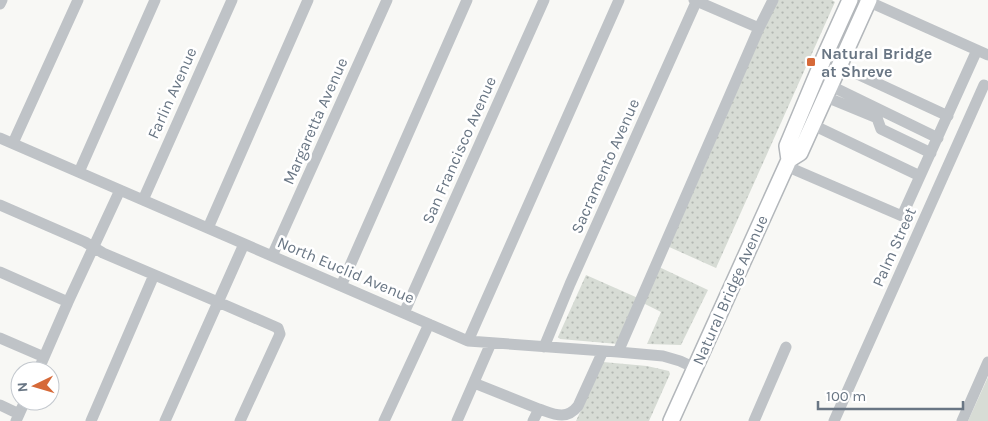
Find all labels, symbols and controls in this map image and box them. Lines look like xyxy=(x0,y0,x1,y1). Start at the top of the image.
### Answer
street label: Farlin Avenue xyxy=(143,44,201,142)
place label: Natural Bridge at Shreve xyxy=(821,44,932,81)
street label: Margaretta Avenue xyxy=(278,55,352,187)
marker: Natural Bridge at Shreve xyxy=(805,56,817,68)
street label: San Francisco Avenue xyxy=(418,73,500,227)
street label: Sacramento Avenue xyxy=(567,96,643,236)
street label: Palm Street xyxy=(868,204,920,290)
street label: Natural Bridge Avenue xyxy=(688,212,772,368)
street label: North Euclid Avenue xyxy=(275,233,417,307)
north arrow xyxy=(10,361,60,411)
scale bar xyxy=(818,378,963,410)
text: N xyxy=(14,381,31,393)
text: 100 m xyxy=(826,387,866,405)

